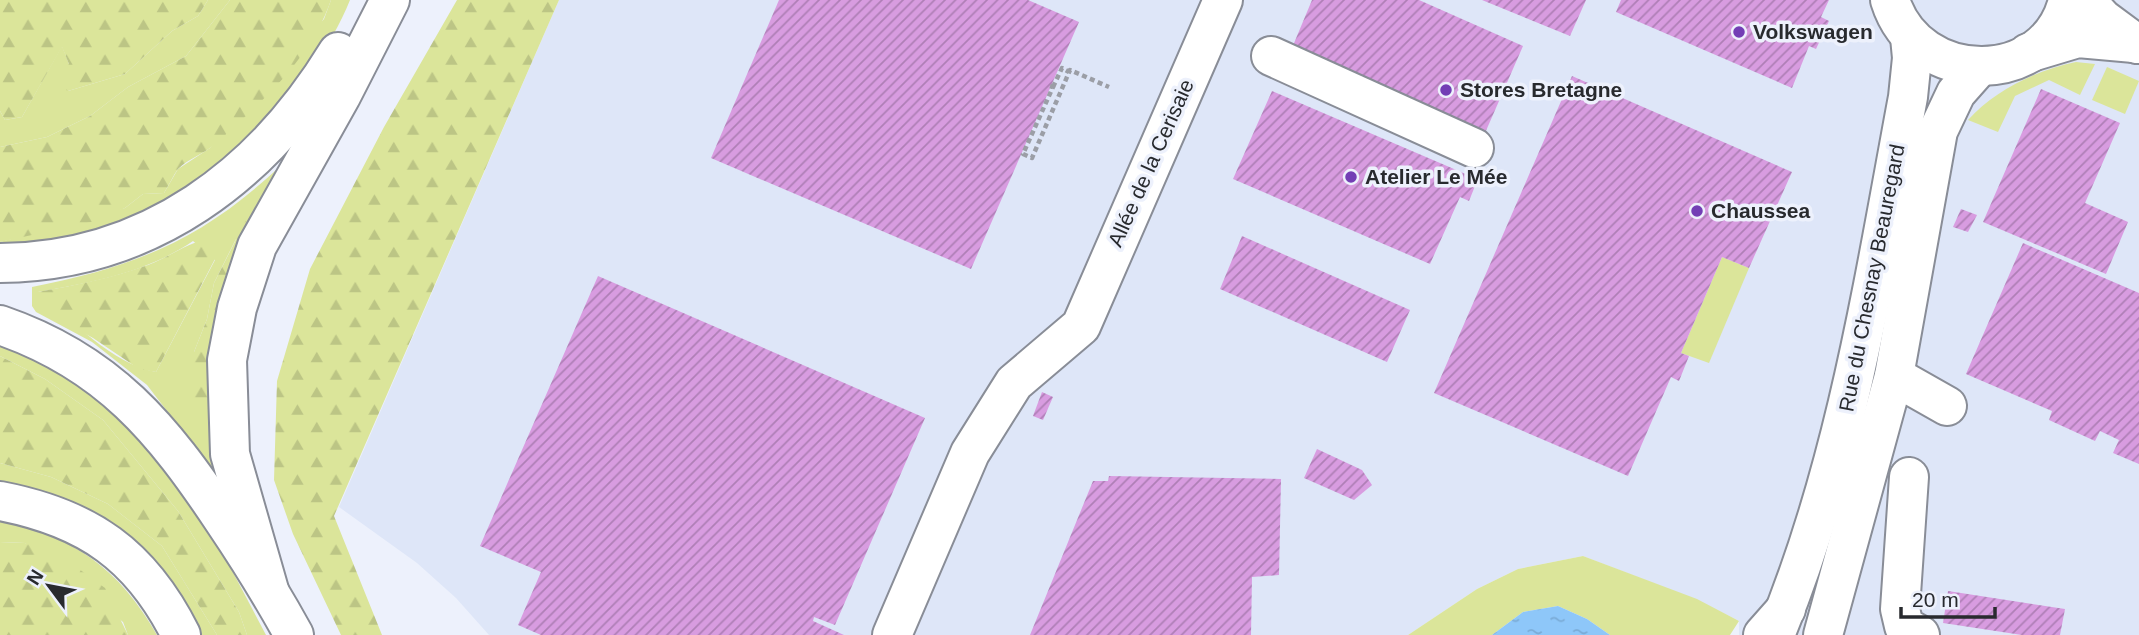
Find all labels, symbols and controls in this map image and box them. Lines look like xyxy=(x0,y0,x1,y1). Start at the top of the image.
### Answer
place label: Volkswagen xyxy=(1753,20,1873,43)
marker: Volkswagen xyxy=(1731,24,1747,40)
street label: Allée de la Cerisaie xyxy=(1103,75,1198,250)
place label: Stores Bretagne xyxy=(1460,78,1622,101)
marker: Stores Bretagne xyxy=(1438,82,1454,98)
street label: Rue du Chesnay Beauregard xyxy=(1834,142,1909,414)
place label: Atelier Le Mée xyxy=(1365,165,1507,188)
marker: Atelier Le Mée xyxy=(1343,169,1359,185)
place label: Chaussea xyxy=(1711,199,1811,222)
marker: Chaussea xyxy=(1689,203,1705,219)
north arrow xyxy=(14,551,84,621)
text: N xyxy=(22,566,48,589)
scale bar xyxy=(1901,576,1996,620)
text: 20 m xyxy=(1912,588,1959,611)

